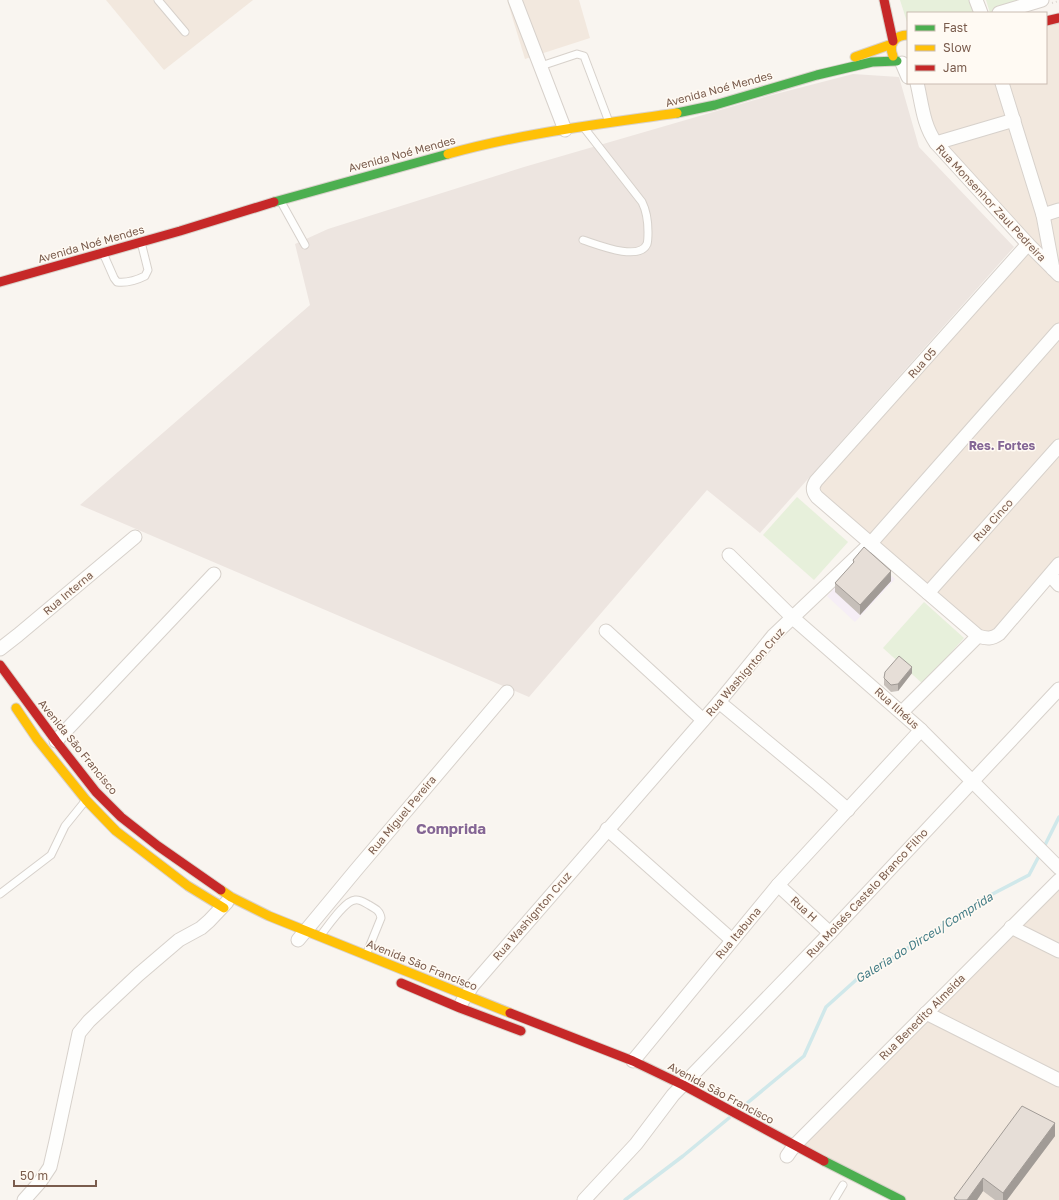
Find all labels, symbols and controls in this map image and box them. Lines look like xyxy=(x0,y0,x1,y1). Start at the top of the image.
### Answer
legend xyxy=(907,12,1047,84)
text: Fast xyxy=(943,20,968,35)
text: Slow xyxy=(943,40,971,55)
text: Jam xyxy=(943,60,967,75)
street label: Avenida Noé Mendes xyxy=(664,68,774,109)
street label: Avenida Noé Mendes xyxy=(347,133,457,174)
street label: Rua Monsenhor Zaul Pedreira xyxy=(934,142,1049,264)
street label: Avenida Noé Mendes xyxy=(36,222,146,265)
street label: Rua 05 xyxy=(905,345,939,380)
district label: Res. Fortes xyxy=(969,438,1036,453)
street label: Rua Cinco xyxy=(970,495,1015,544)
street label: Rua Interna xyxy=(40,568,95,617)
street label: Rua Washignton Cruz xyxy=(703,625,787,718)
street label: Rua Ilhéus xyxy=(872,684,922,731)
street label: Avenida São Francisco xyxy=(36,697,121,797)
street label: Rua Miguel Pereira xyxy=(365,773,438,857)
district label: Comprida xyxy=(416,819,486,837)
street label: Rua Moisés Castelo Branco Filho xyxy=(803,825,930,960)
street label: Rua Washignton Cruz xyxy=(490,869,574,962)
water label: Galeria do Dirceu/Comprida xyxy=(852,888,996,986)
street label: Rua H xyxy=(788,893,820,924)
street label: Rua Itabuna xyxy=(712,904,763,961)
street label: Avenida São Francisco xyxy=(365,936,480,993)
street label: Rua Benedito Almeida xyxy=(876,971,967,1062)
street label: Avenida São Francisco xyxy=(666,1059,777,1126)
scale bar xyxy=(14,1162,96,1188)
text: 50 m xyxy=(20,1168,48,1183)

